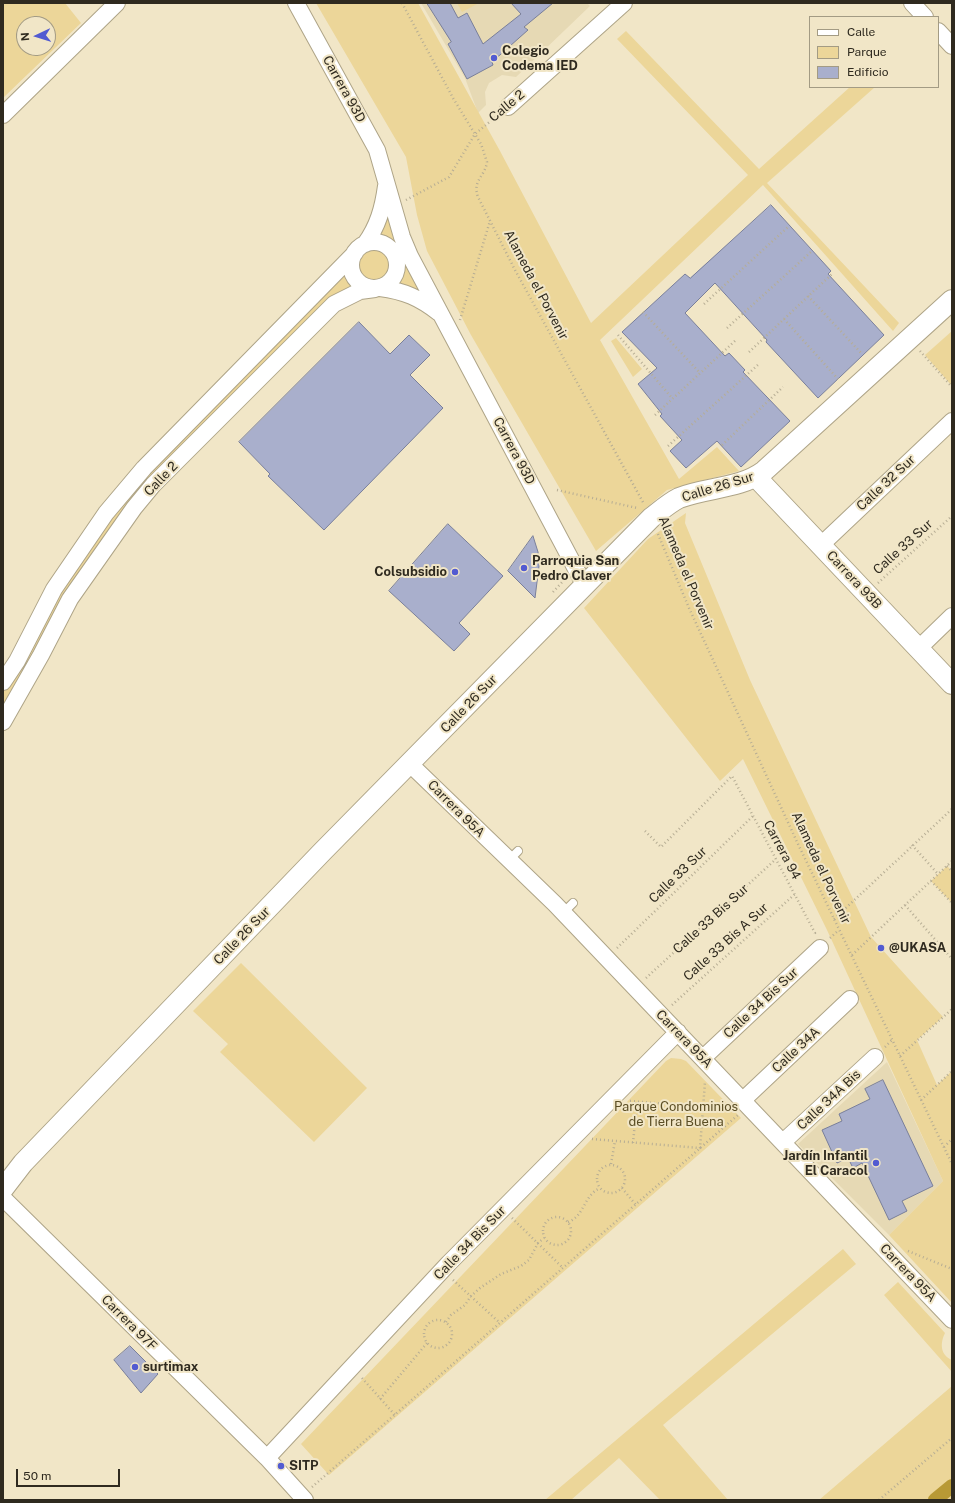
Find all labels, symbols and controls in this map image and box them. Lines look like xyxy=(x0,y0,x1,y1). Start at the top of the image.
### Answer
north arrow xyxy=(16,16,56,56)
legend xyxy=(809,16,939,88)
text: Calle xyxy=(847,25,875,39)
text: N xyxy=(19,32,31,41)
place label: Colegio Codema IED xyxy=(502,43,578,74)
text: Parque xyxy=(847,45,887,59)
street label: Carrera 93D xyxy=(319,53,369,125)
marker: Colegio Codema IED xyxy=(489,53,499,63)
text: Edificio xyxy=(847,65,889,79)
street label: Calle 2 xyxy=(486,87,528,125)
street label: Alameda el Porvenir xyxy=(500,228,572,342)
street label: Carrera 93D xyxy=(490,415,538,487)
street label: Calle 32 Sur xyxy=(853,452,919,514)
street label: Calle 2 xyxy=(141,459,181,499)
street label: Calle 26 Sur xyxy=(680,469,756,505)
street label: Alameda el Porvenir xyxy=(655,514,717,632)
street label: Calle 33 Sur xyxy=(870,516,936,578)
street label: Carrera 93B xyxy=(823,548,885,612)
place label: Parroquia San Pedro Claver xyxy=(532,553,619,584)
marker: Parroquia San Pedro Claver xyxy=(519,563,529,573)
place label: Colsubsidio xyxy=(374,564,447,580)
marker: Colsubsidio xyxy=(450,567,460,577)
street label: Calle 26 Sur xyxy=(438,672,500,736)
street label: Carrera 95A xyxy=(424,777,488,841)
street label: Alameda el Porvenir xyxy=(788,809,854,927)
street label: Carrera 94 xyxy=(760,818,804,882)
street label: Calle 33 Sur xyxy=(646,843,710,907)
street label: Calle 33 Bis Sur xyxy=(670,881,752,957)
street label: Calle 33 Bis A Sur xyxy=(680,900,772,984)
street label: Calle 26 Sur xyxy=(211,904,273,968)
place label: @UKASA xyxy=(889,940,946,956)
marker: @UKASA xyxy=(876,943,886,953)
street label: Calle 34 Bis Sur xyxy=(720,964,802,1042)
street label: Carrera 95A xyxy=(653,1007,715,1071)
street label: Calle 34A xyxy=(769,1024,823,1076)
street label: Calle 34A Bis xyxy=(794,1067,864,1133)
park label: Parque Condominios de Tierra Buena xyxy=(614,1099,738,1130)
place label: Jardín Infantil El Caracol xyxy=(783,1148,868,1179)
marker: Jardín Infantil El Caracol xyxy=(871,1158,881,1168)
street label: Calle 34 Bis Sur xyxy=(431,1203,509,1283)
street label: Carrera 95A xyxy=(877,1241,939,1305)
street label: Carrera 97F xyxy=(98,1292,160,1354)
place label: surtimax xyxy=(143,1359,198,1375)
marker: surtimax xyxy=(130,1362,140,1372)
place label: SITP xyxy=(289,1458,318,1474)
scale bar xyxy=(18,1461,122,1487)
marker: SITP xyxy=(276,1461,286,1471)
text: 50 m xyxy=(23,1469,51,1483)

